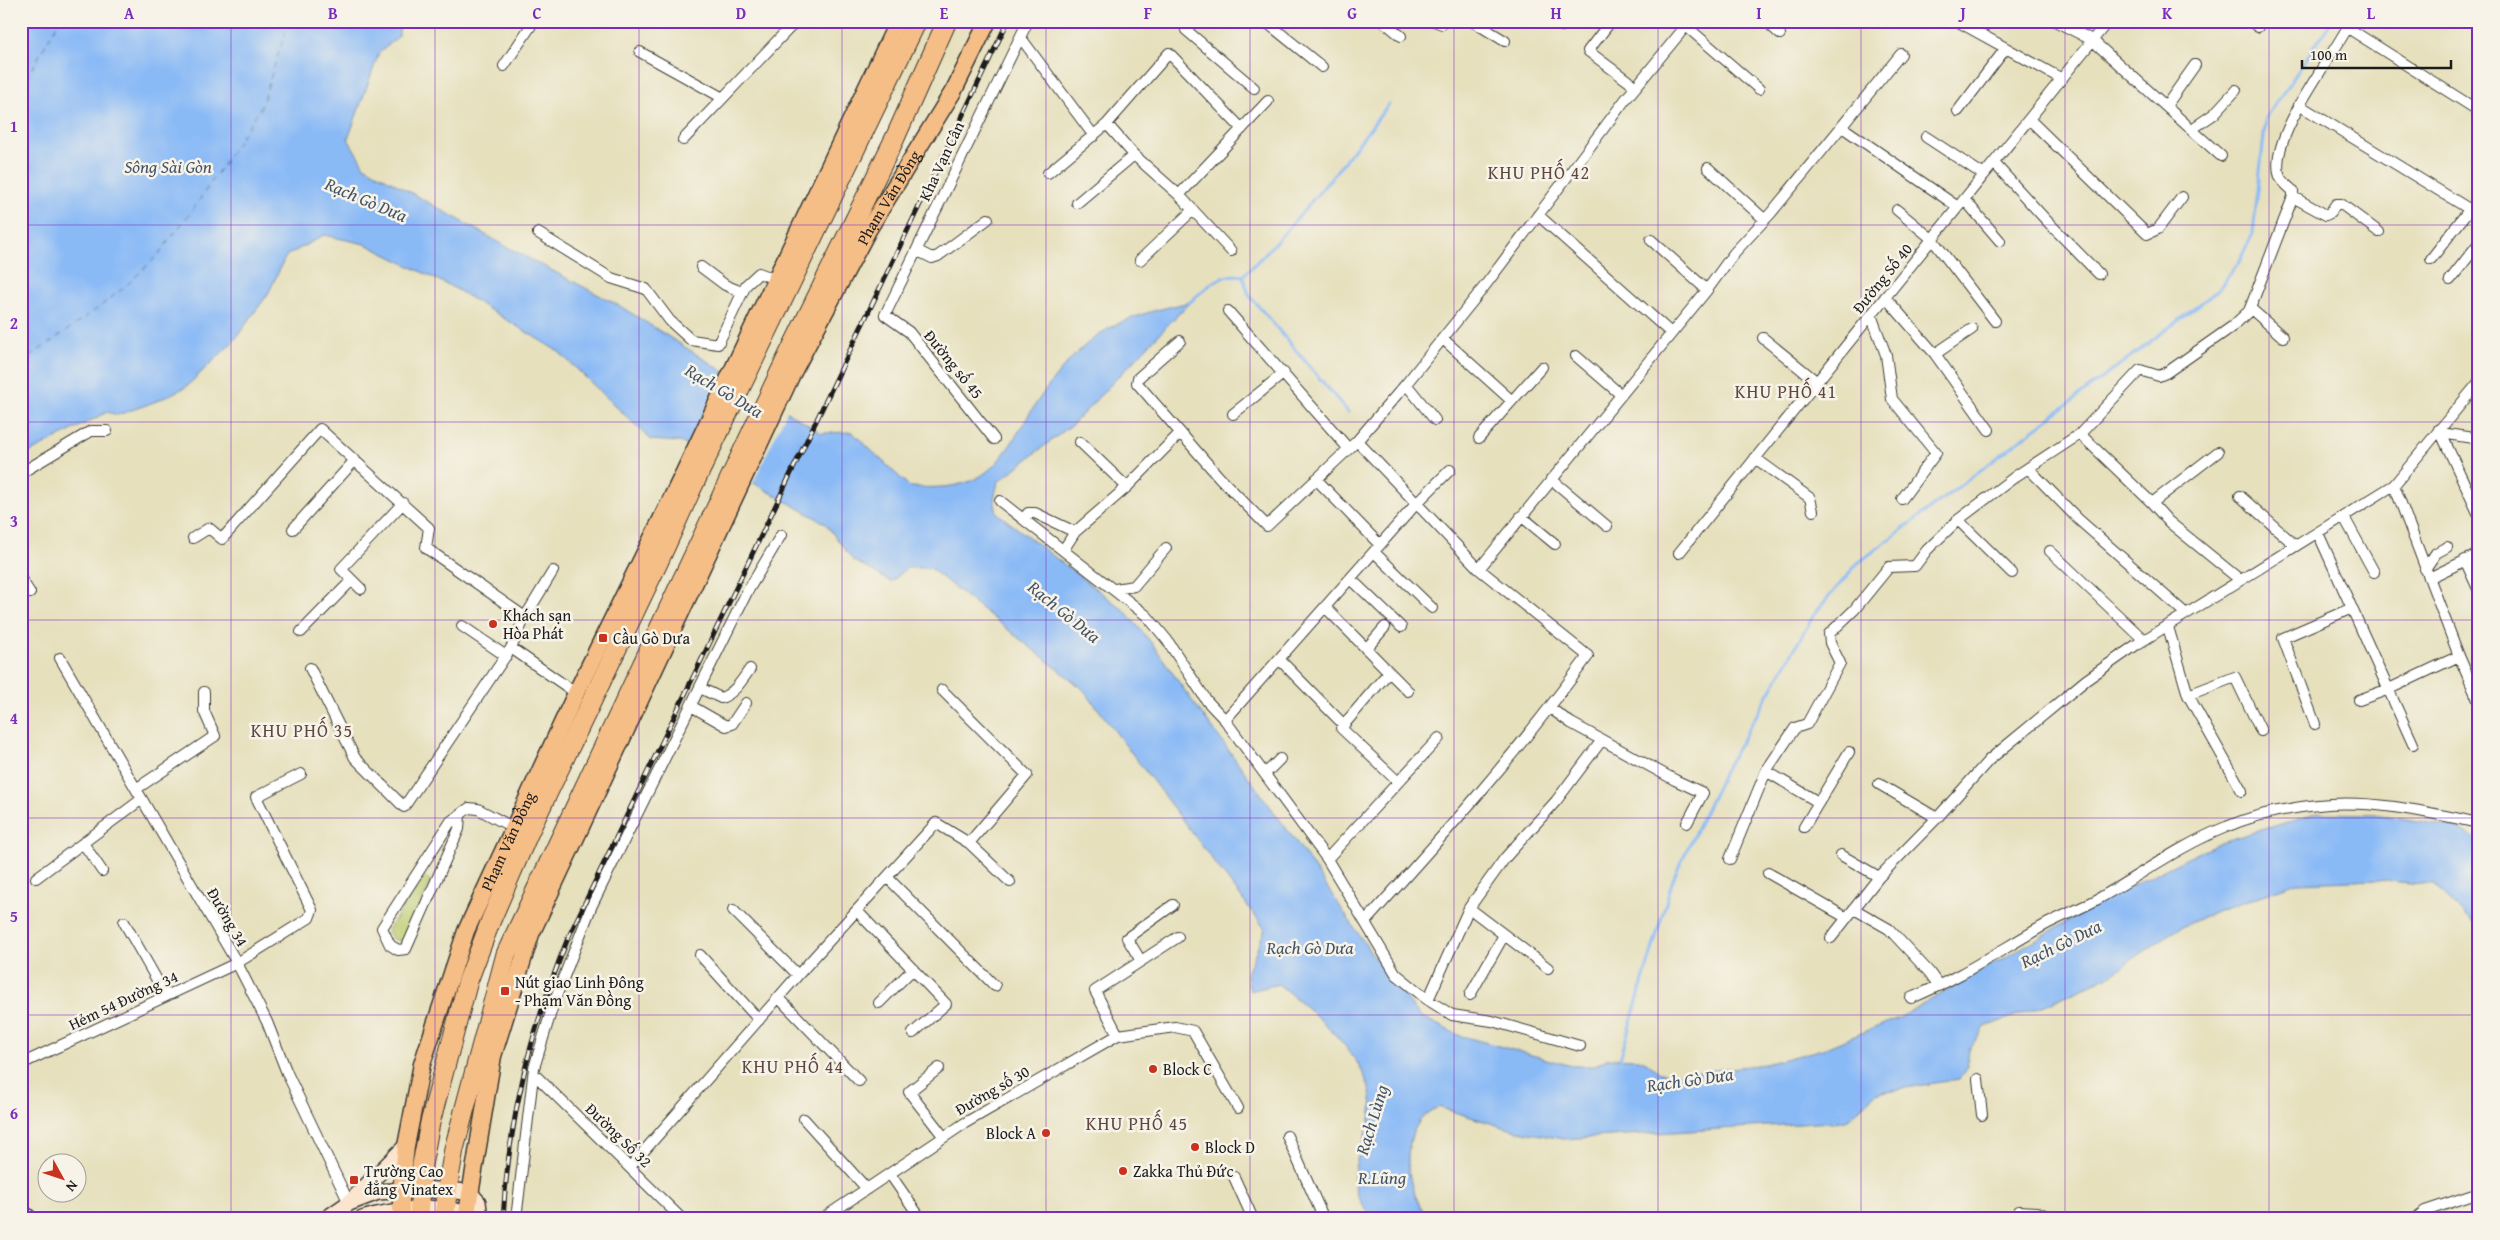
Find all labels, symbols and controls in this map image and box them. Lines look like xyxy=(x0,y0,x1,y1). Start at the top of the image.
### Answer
text: A xyxy=(124,1,135,25)
text: B xyxy=(328,1,338,25)
text: C xyxy=(532,1,542,25)
text: D xyxy=(736,1,746,25)
text: E xyxy=(940,1,949,25)
text: F xyxy=(1144,1,1152,25)
text: G xyxy=(1347,1,1357,25)
text: H xyxy=(1550,1,1562,25)
text: I xyxy=(1756,1,1762,25)
text: J xyxy=(1957,1,1966,25)
text: K xyxy=(2162,1,2173,25)
text: L xyxy=(2367,1,2376,25)
scale bar xyxy=(2302,38,2451,70)
text: 100 m xyxy=(2310,44,2348,65)
text: 1 xyxy=(10,114,18,138)
street label: Kha Vạn Cân xyxy=(912,117,970,205)
street label: Phạm Văn Đồng xyxy=(850,145,926,249)
water label: Sông Sài Gòn xyxy=(124,153,212,180)
district label: KHU PHỐ 42 xyxy=(1488,158,1590,186)
water label: Rạch Gò Dưa xyxy=(320,170,412,229)
street label: Đường Số 40 xyxy=(1846,238,1918,318)
text: 2 xyxy=(10,311,18,335)
street label: Đường số 45 xyxy=(919,324,989,404)
water label: Rạch Gò Dưa xyxy=(679,356,769,425)
district label: KHU PHỐ 41 xyxy=(1735,377,1837,405)
text: 3 xyxy=(10,509,18,533)
water label: Rạch Gò Dưa xyxy=(1021,573,1107,650)
place label: Khách sạn Hòa Phát xyxy=(503,603,571,645)
marker: Khách sạn Hòa Phát xyxy=(487,618,499,630)
place label: Cầu Gò Dưa xyxy=(613,626,690,650)
marker: Cầu Gò Dưa xyxy=(597,632,609,644)
text: 4 xyxy=(10,706,18,730)
district label: KHU PHỐ 35 xyxy=(251,716,353,744)
street label: Phạm Văn Đồng xyxy=(474,787,541,895)
street label: Đường 34 xyxy=(201,883,255,951)
text: 5 xyxy=(10,904,18,928)
water label: Rạch Gò Dưa xyxy=(2015,912,2106,975)
water label: Rạch Gò Dưa xyxy=(1266,934,1354,961)
street label: Hẻm 54 Đường 34 xyxy=(64,964,182,1036)
place label: Nút giao Linh Đông - Phạm Văn Đồng xyxy=(515,970,644,1012)
marker: Nút giao Linh Đông - Phạm Văn Đồng xyxy=(499,985,511,997)
district label: KHU PHỐ 44 xyxy=(742,1052,844,1080)
place label: Block C xyxy=(1163,1057,1212,1081)
street label: Đường số 30 xyxy=(950,1059,1034,1121)
water label: Rạch Gò Dưa xyxy=(1644,1060,1736,1099)
marker: Block C xyxy=(1147,1063,1159,1075)
water label: Rạch Lùng xyxy=(1348,1081,1395,1159)
street label: Đường Số 32 xyxy=(580,1097,658,1173)
text: 6 xyxy=(10,1101,18,1125)
district label: KHU PHỐ 45 xyxy=(1086,1109,1188,1137)
place label: Block A xyxy=(986,1121,1036,1145)
marker: Block A xyxy=(1040,1127,1052,1139)
place label: Block D xyxy=(1205,1135,1255,1159)
marker: Block D xyxy=(1189,1141,1201,1153)
north arrow xyxy=(38,1152,88,1202)
place label: Trường Cao đẳng Vinatex xyxy=(364,1159,454,1201)
place label: Zakka Thủ Đức xyxy=(1133,1159,1233,1183)
water label: R.Lũng xyxy=(1357,1164,1406,1191)
marker: Zakka Thủ Đức xyxy=(1117,1165,1129,1177)
marker: Trường Cao đẳng Vinatex xyxy=(348,1174,360,1186)
text: N xyxy=(61,1176,83,1197)

